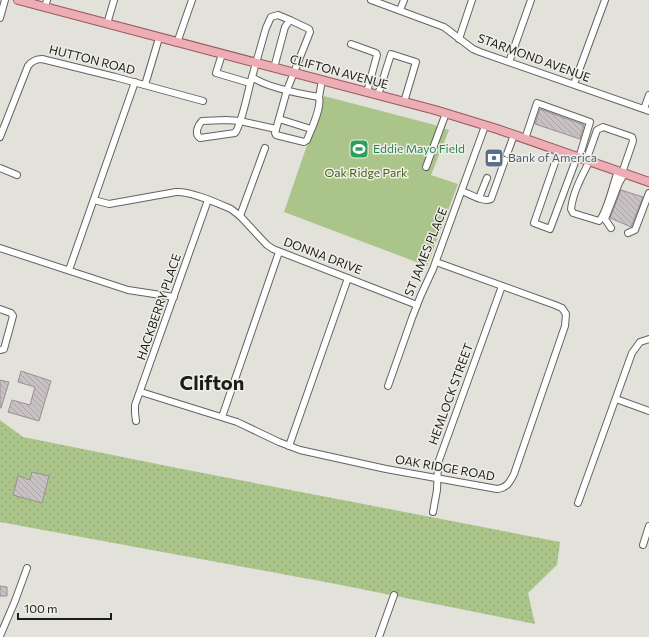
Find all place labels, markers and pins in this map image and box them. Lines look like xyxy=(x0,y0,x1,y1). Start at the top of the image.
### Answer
sports icon: Eddie Mayo Field xyxy=(348,138,370,160)
place label: Eddie Mayo Field xyxy=(373,141,465,155)
bank icon: Bank of America xyxy=(483,147,505,169)
place label: Bank of America xyxy=(508,150,597,164)

